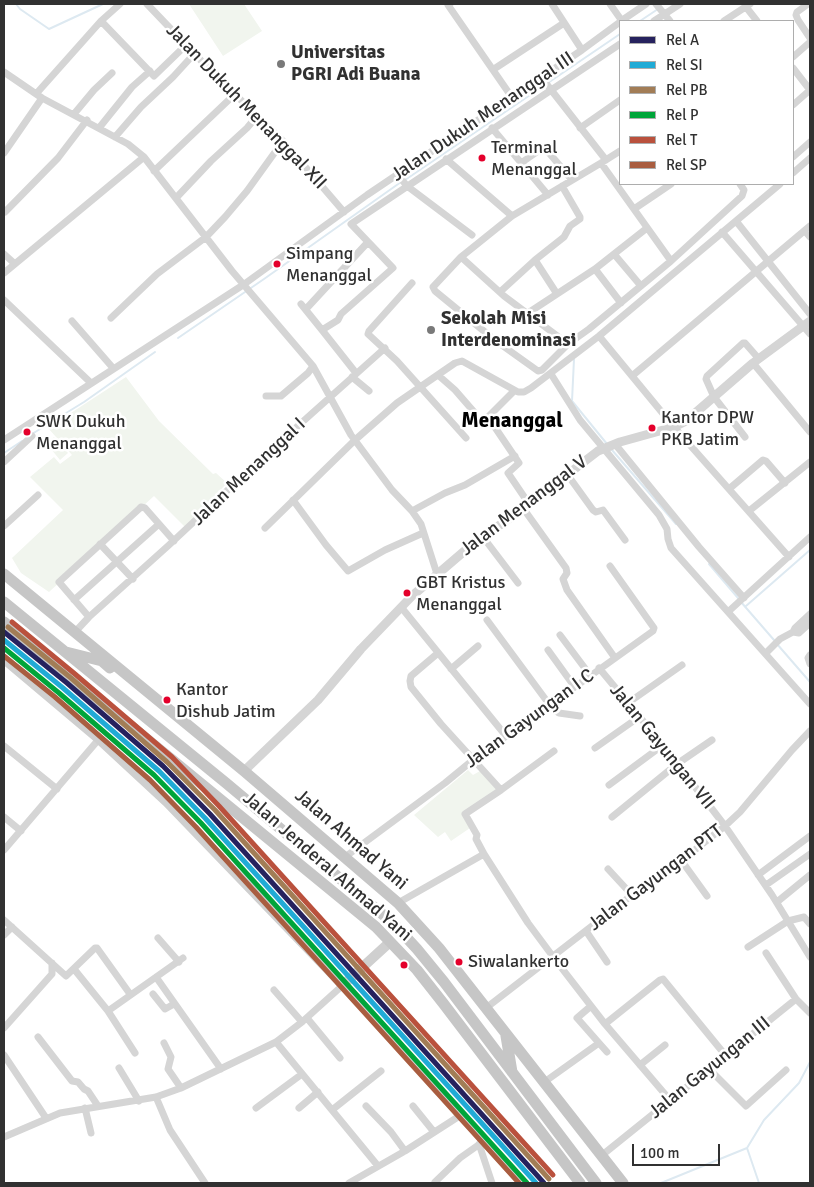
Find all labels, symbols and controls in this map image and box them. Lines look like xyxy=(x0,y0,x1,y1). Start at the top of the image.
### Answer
street label: Jalan Dukuh Menanggal XII xyxy=(161,20,331,194)
legend xyxy=(619,20,794,185)
text: Rel A xyxy=(666,31,699,49)
place label: Universitas PGRI Adi Buana xyxy=(291,42,420,86)
street label: Jalan Dukuh Menanggal III xyxy=(387,47,579,187)
text: Rel SI xyxy=(666,56,703,74)
marker: Universitas PGRI Adi Buana xyxy=(275,58,287,70)
text: Rel PB xyxy=(666,81,708,99)
text: Rel P xyxy=(666,106,699,124)
text: Rel T xyxy=(666,131,697,149)
place label: Terminal Menanggal xyxy=(491,137,577,180)
marker: Terminal Menanggal xyxy=(477,153,487,163)
text: Rel SP xyxy=(666,156,707,174)
place label: Simpang Menanggal xyxy=(286,243,372,286)
marker: Simpang Menanggal xyxy=(272,259,282,269)
place label: Sekolah Misi Interdenominasi xyxy=(441,308,576,352)
marker: Sekolah Misi Interdenominasi xyxy=(425,324,437,336)
place label: Kantor DPW PKB Jatim xyxy=(661,407,754,449)
district label: Menanggal xyxy=(461,408,563,434)
place label: SWK Dukuh Menanggal xyxy=(36,411,125,454)
street label: Jalan Menanggal I xyxy=(187,413,311,531)
marker: Kantor DPW PKB Jatim xyxy=(647,423,657,433)
marker: SWK Dukuh Menanggal xyxy=(22,427,32,437)
street label: Jalan Menanggal V xyxy=(456,451,592,561)
place label: GBT Kristus Menanggal xyxy=(416,572,505,614)
marker: GBT Kristus Menanggal xyxy=(402,588,412,598)
street label: Jalan Gayungan I C xyxy=(461,664,599,774)
place label: Kantor Dishub Jatim xyxy=(176,679,276,722)
street label: Jalan Gayungan VII xyxy=(604,680,720,814)
marker: Kantor Dishub Jatim xyxy=(162,695,172,705)
street label: Jalan Ahmad Yani xyxy=(290,785,412,895)
street label: Jalan Jenderal Ahmad Yani xyxy=(238,787,416,947)
street label: Jalan Gayungan PTT xyxy=(584,820,728,936)
place label: Siwalankerto xyxy=(468,951,569,973)
marker: Siwalankerto xyxy=(454,957,464,967)
unlabelled marker xyxy=(399,960,409,970)
street label: Jalan Gayungan III xyxy=(645,1012,775,1124)
scale bar xyxy=(634,1134,722,1166)
text: 100 m xyxy=(640,1144,680,1162)

